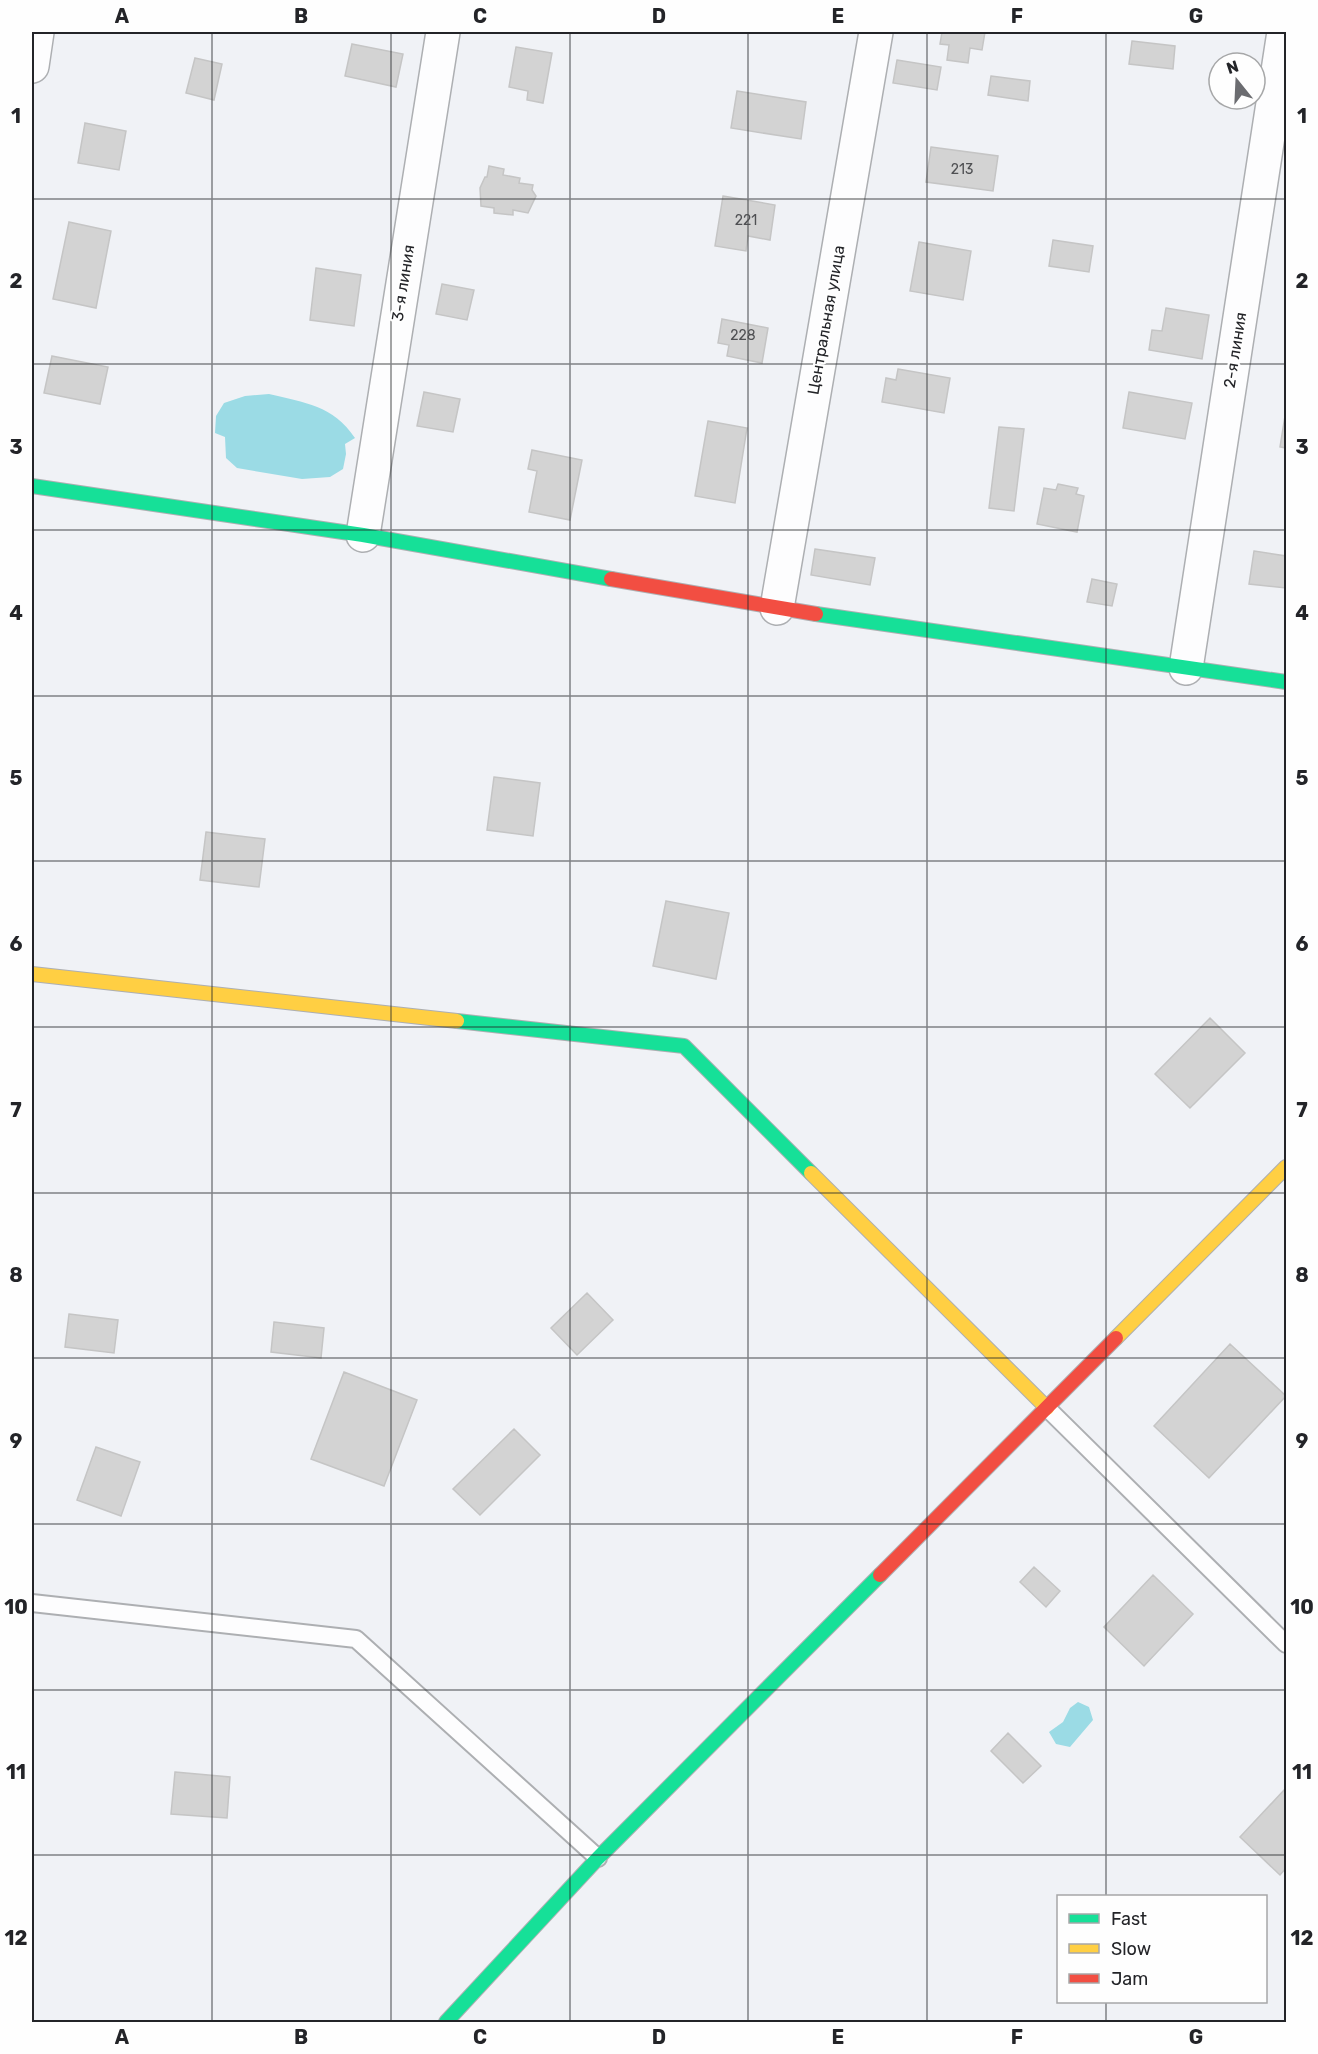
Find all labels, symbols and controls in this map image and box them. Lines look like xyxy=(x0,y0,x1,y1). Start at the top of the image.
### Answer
text: A xyxy=(115,4,130,28)
text: B xyxy=(294,4,308,28)
text: C xyxy=(473,4,487,28)
text: D xyxy=(652,4,666,28)
text: E xyxy=(832,4,844,28)
text: F xyxy=(1011,4,1023,28)
text: G xyxy=(1189,4,1203,28)
north arrow xyxy=(1207,51,1267,111)
text: N xyxy=(1224,56,1241,78)
text: 1 xyxy=(11,104,21,128)
text: 1 xyxy=(1297,104,1307,128)
house number: 213 xyxy=(951,161,973,178)
house number: 221 xyxy=(735,212,757,229)
street label: 3-я линия xyxy=(388,243,418,323)
street label: Центральная улица xyxy=(803,244,849,396)
text: 2 xyxy=(10,269,23,293)
text: 2 xyxy=(1296,269,1309,293)
street label: 2-я линия xyxy=(1220,311,1250,389)
house number: 228 xyxy=(730,327,756,344)
text: 3 xyxy=(9,435,23,459)
text: 3 xyxy=(1295,435,1309,459)
text: 4 xyxy=(9,601,23,625)
text: 4 xyxy=(1295,601,1309,625)
text: 5 xyxy=(10,766,23,790)
text: 5 xyxy=(1296,766,1309,790)
text: 6 xyxy=(9,932,23,956)
text: 6 xyxy=(1295,932,1309,956)
text: 7 xyxy=(10,1098,22,1122)
text: 7 xyxy=(1296,1098,1308,1122)
text: 8 xyxy=(9,1263,23,1287)
text: 8 xyxy=(1295,1263,1309,1287)
text: 9 xyxy=(10,1429,23,1453)
text: 9 xyxy=(1296,1429,1309,1453)
text: 10 xyxy=(4,1595,28,1619)
text: 10 xyxy=(1290,1595,1314,1619)
text: 11 xyxy=(6,1760,26,1784)
text: 11 xyxy=(1292,1760,1312,1784)
legend xyxy=(1057,1895,1267,2003)
text: Fast xyxy=(1111,1908,1147,1930)
text: 12 xyxy=(5,1926,27,1950)
text: 12 xyxy=(1291,1926,1313,1950)
text: Slow xyxy=(1111,1938,1151,1960)
text: Jam xyxy=(1111,1968,1148,1990)
text: A xyxy=(115,2025,130,2049)
text: B xyxy=(294,2025,308,2049)
text: C xyxy=(473,2025,487,2049)
text: D xyxy=(652,2025,666,2049)
text: E xyxy=(832,2025,844,2049)
text: F xyxy=(1011,2025,1023,2049)
text: G xyxy=(1189,2025,1203,2049)

